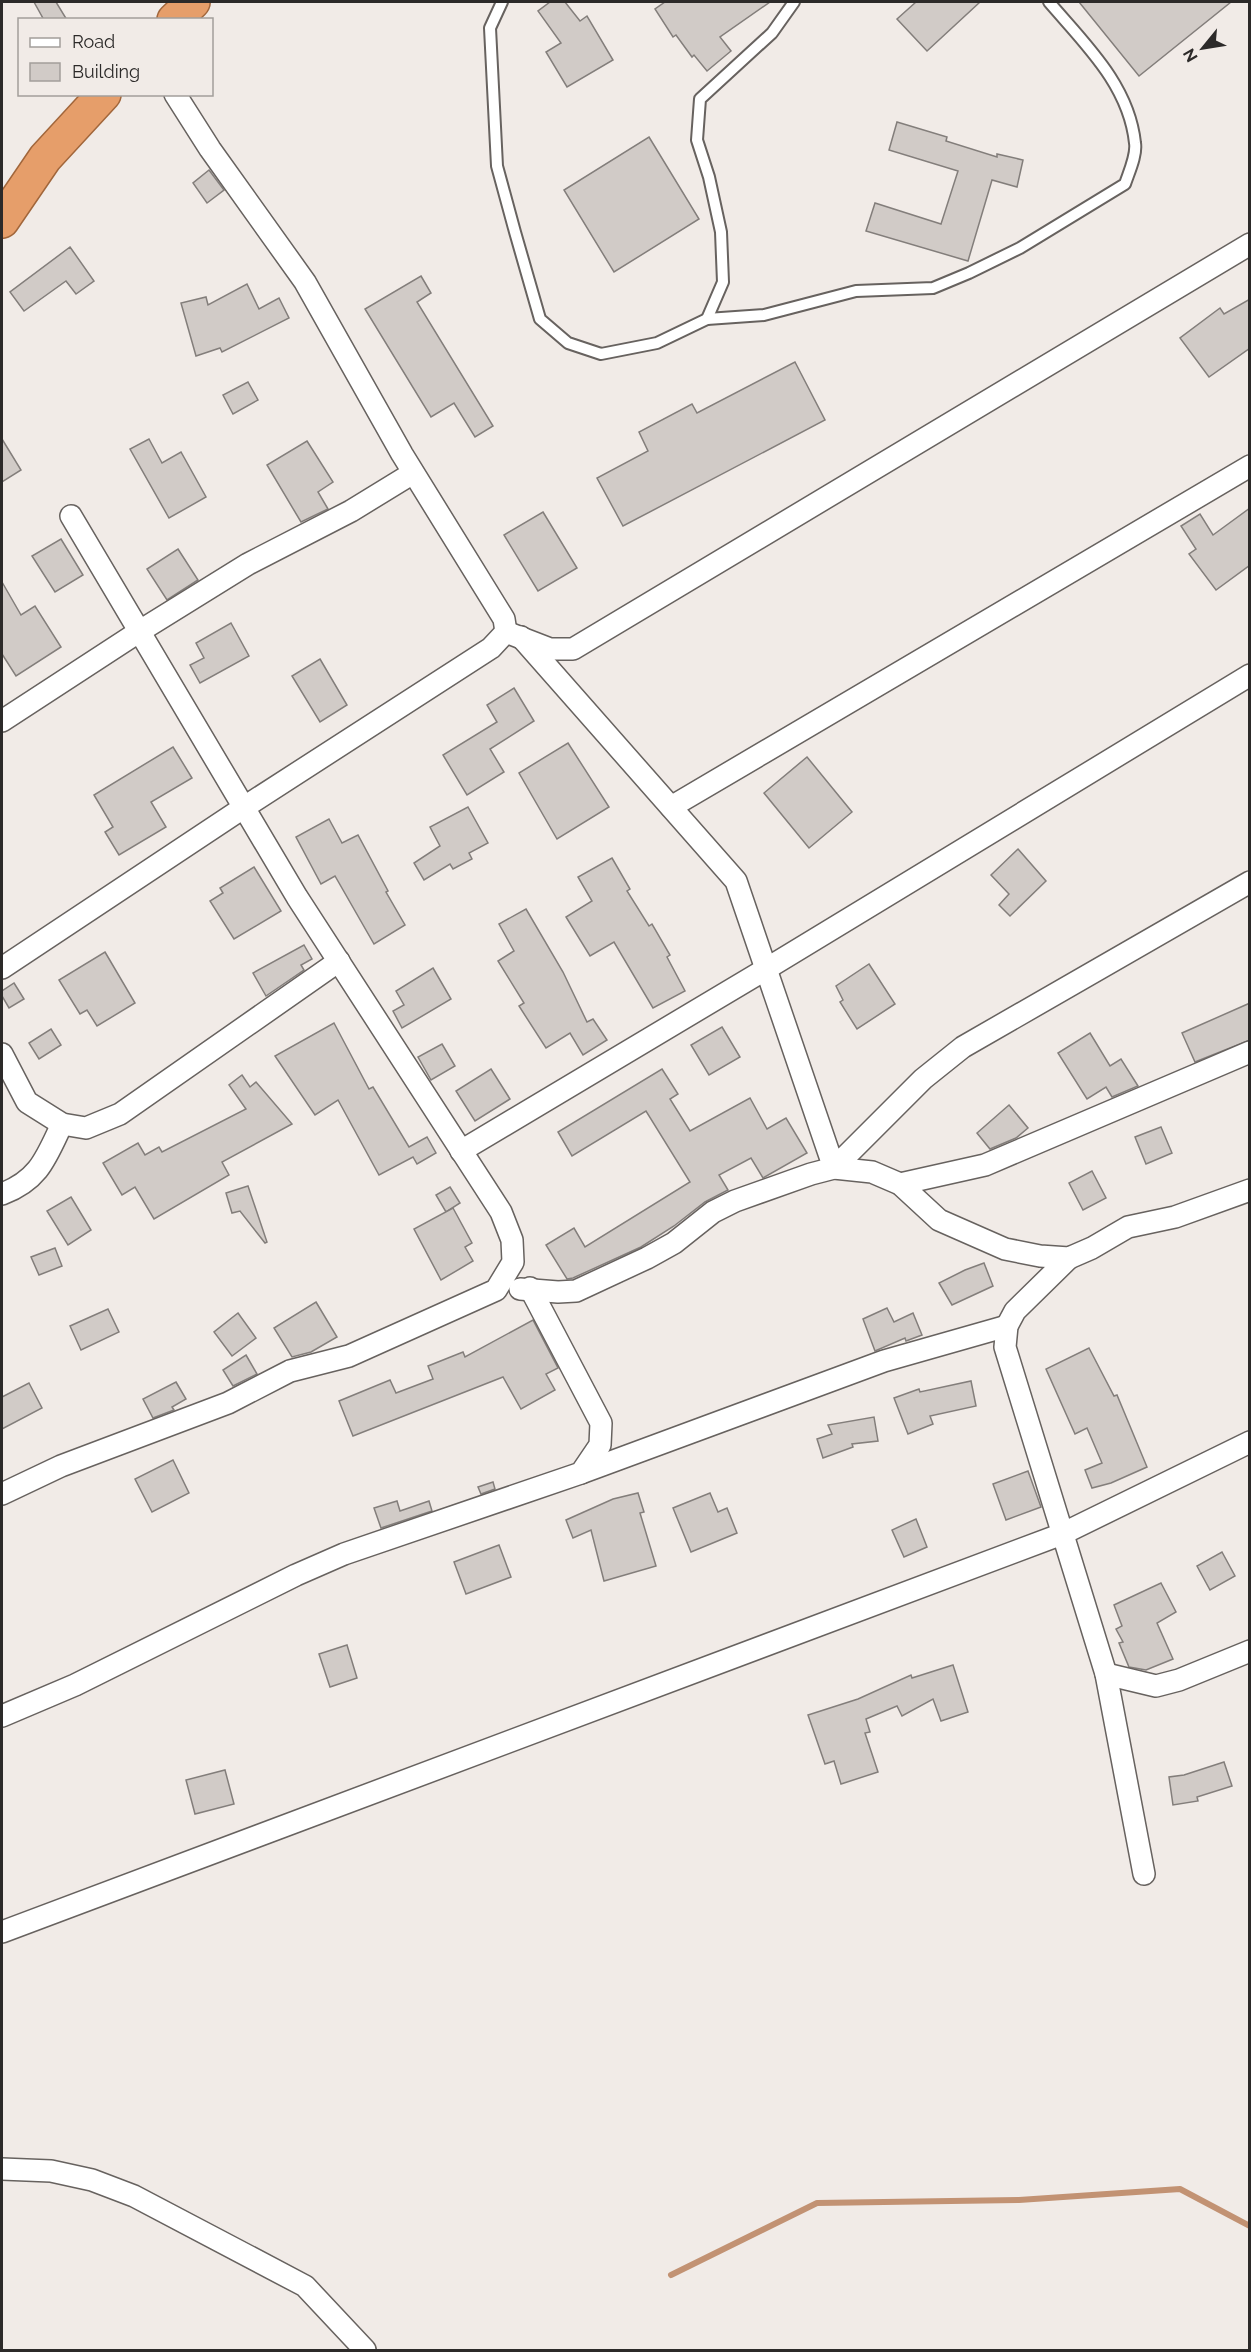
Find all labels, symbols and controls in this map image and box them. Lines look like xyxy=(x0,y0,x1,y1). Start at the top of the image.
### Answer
legend xyxy=(18,18,213,96)
north arrow xyxy=(1173,18,1233,78)
text: Road xyxy=(72,31,115,52)
text: N xyxy=(1179,45,1202,65)
text: Building xyxy=(72,61,140,82)

